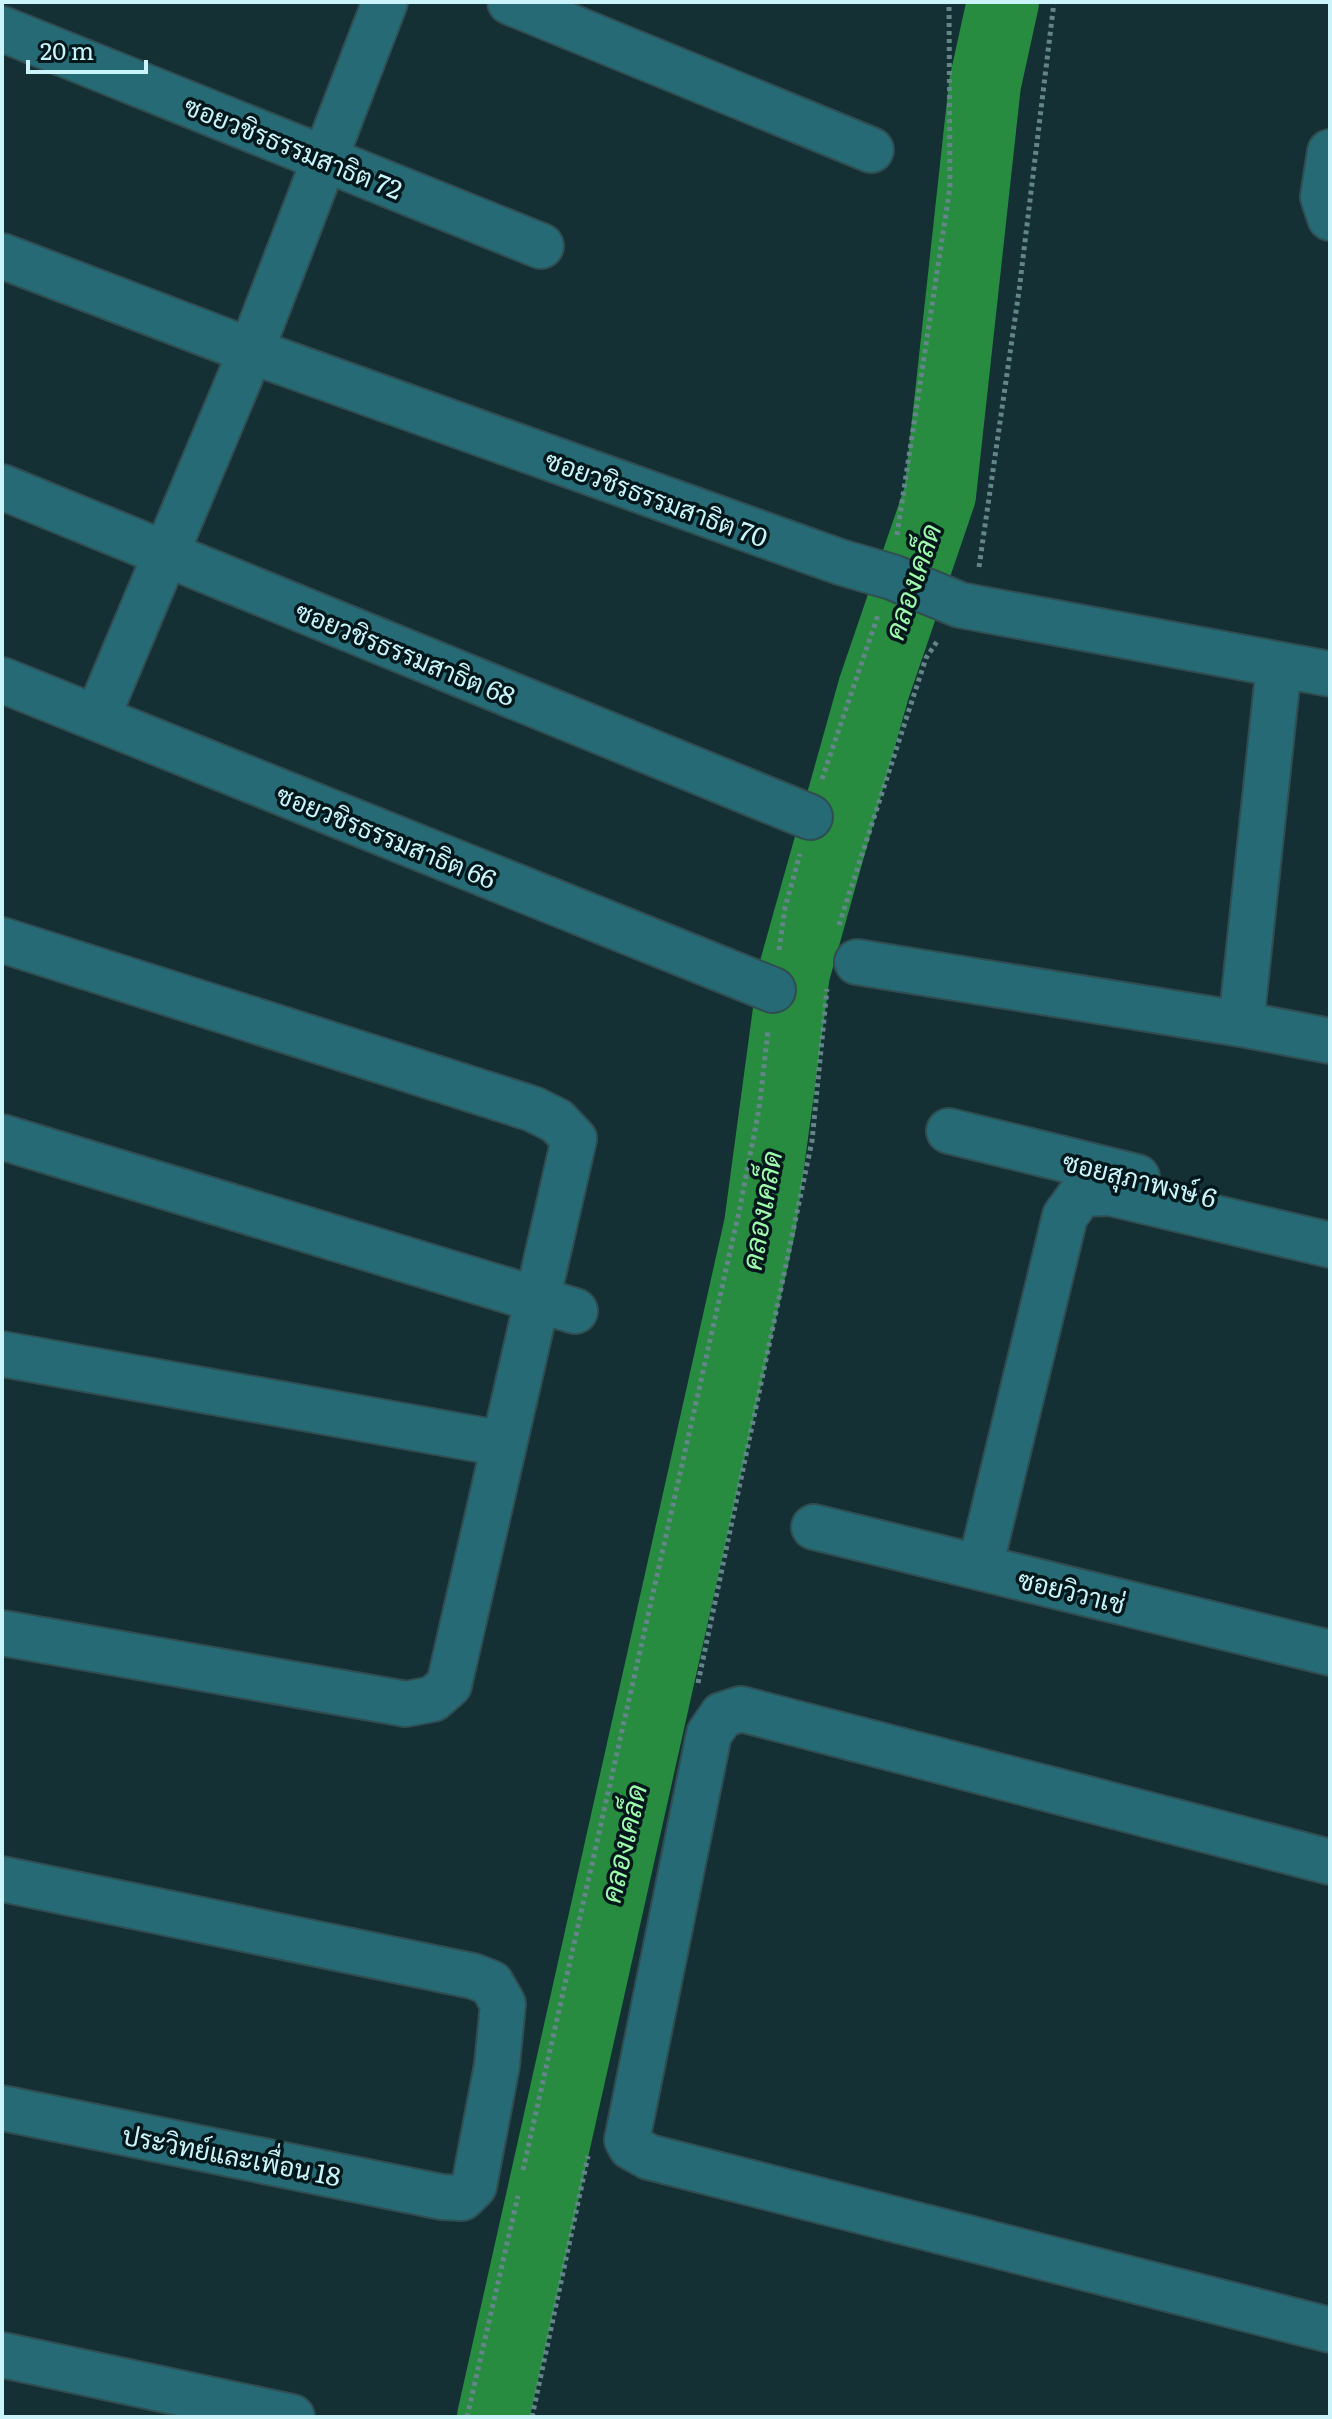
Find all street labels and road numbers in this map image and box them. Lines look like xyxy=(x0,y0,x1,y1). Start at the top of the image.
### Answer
street label: ซอยวชิรธรรมสาธิต 72 xyxy=(179,84,409,208)
street label: ซอยวชิรธรรมสาธิต 70 xyxy=(540,439,774,555)
street label: ซอยวชิรธรรมสาธิต 68 xyxy=(290,590,522,714)
street label: ซอยวชิรธรรมสาธิต 66 xyxy=(271,773,503,897)
street label: ซอยสุภาพงษ์ 6 xyxy=(1059,1140,1221,1217)
street label: ซอยวิวาเช่ xyxy=(1014,1558,1130,1622)
street label: ประวิทย์และเพื่อน 18 xyxy=(120,2114,344,2194)

